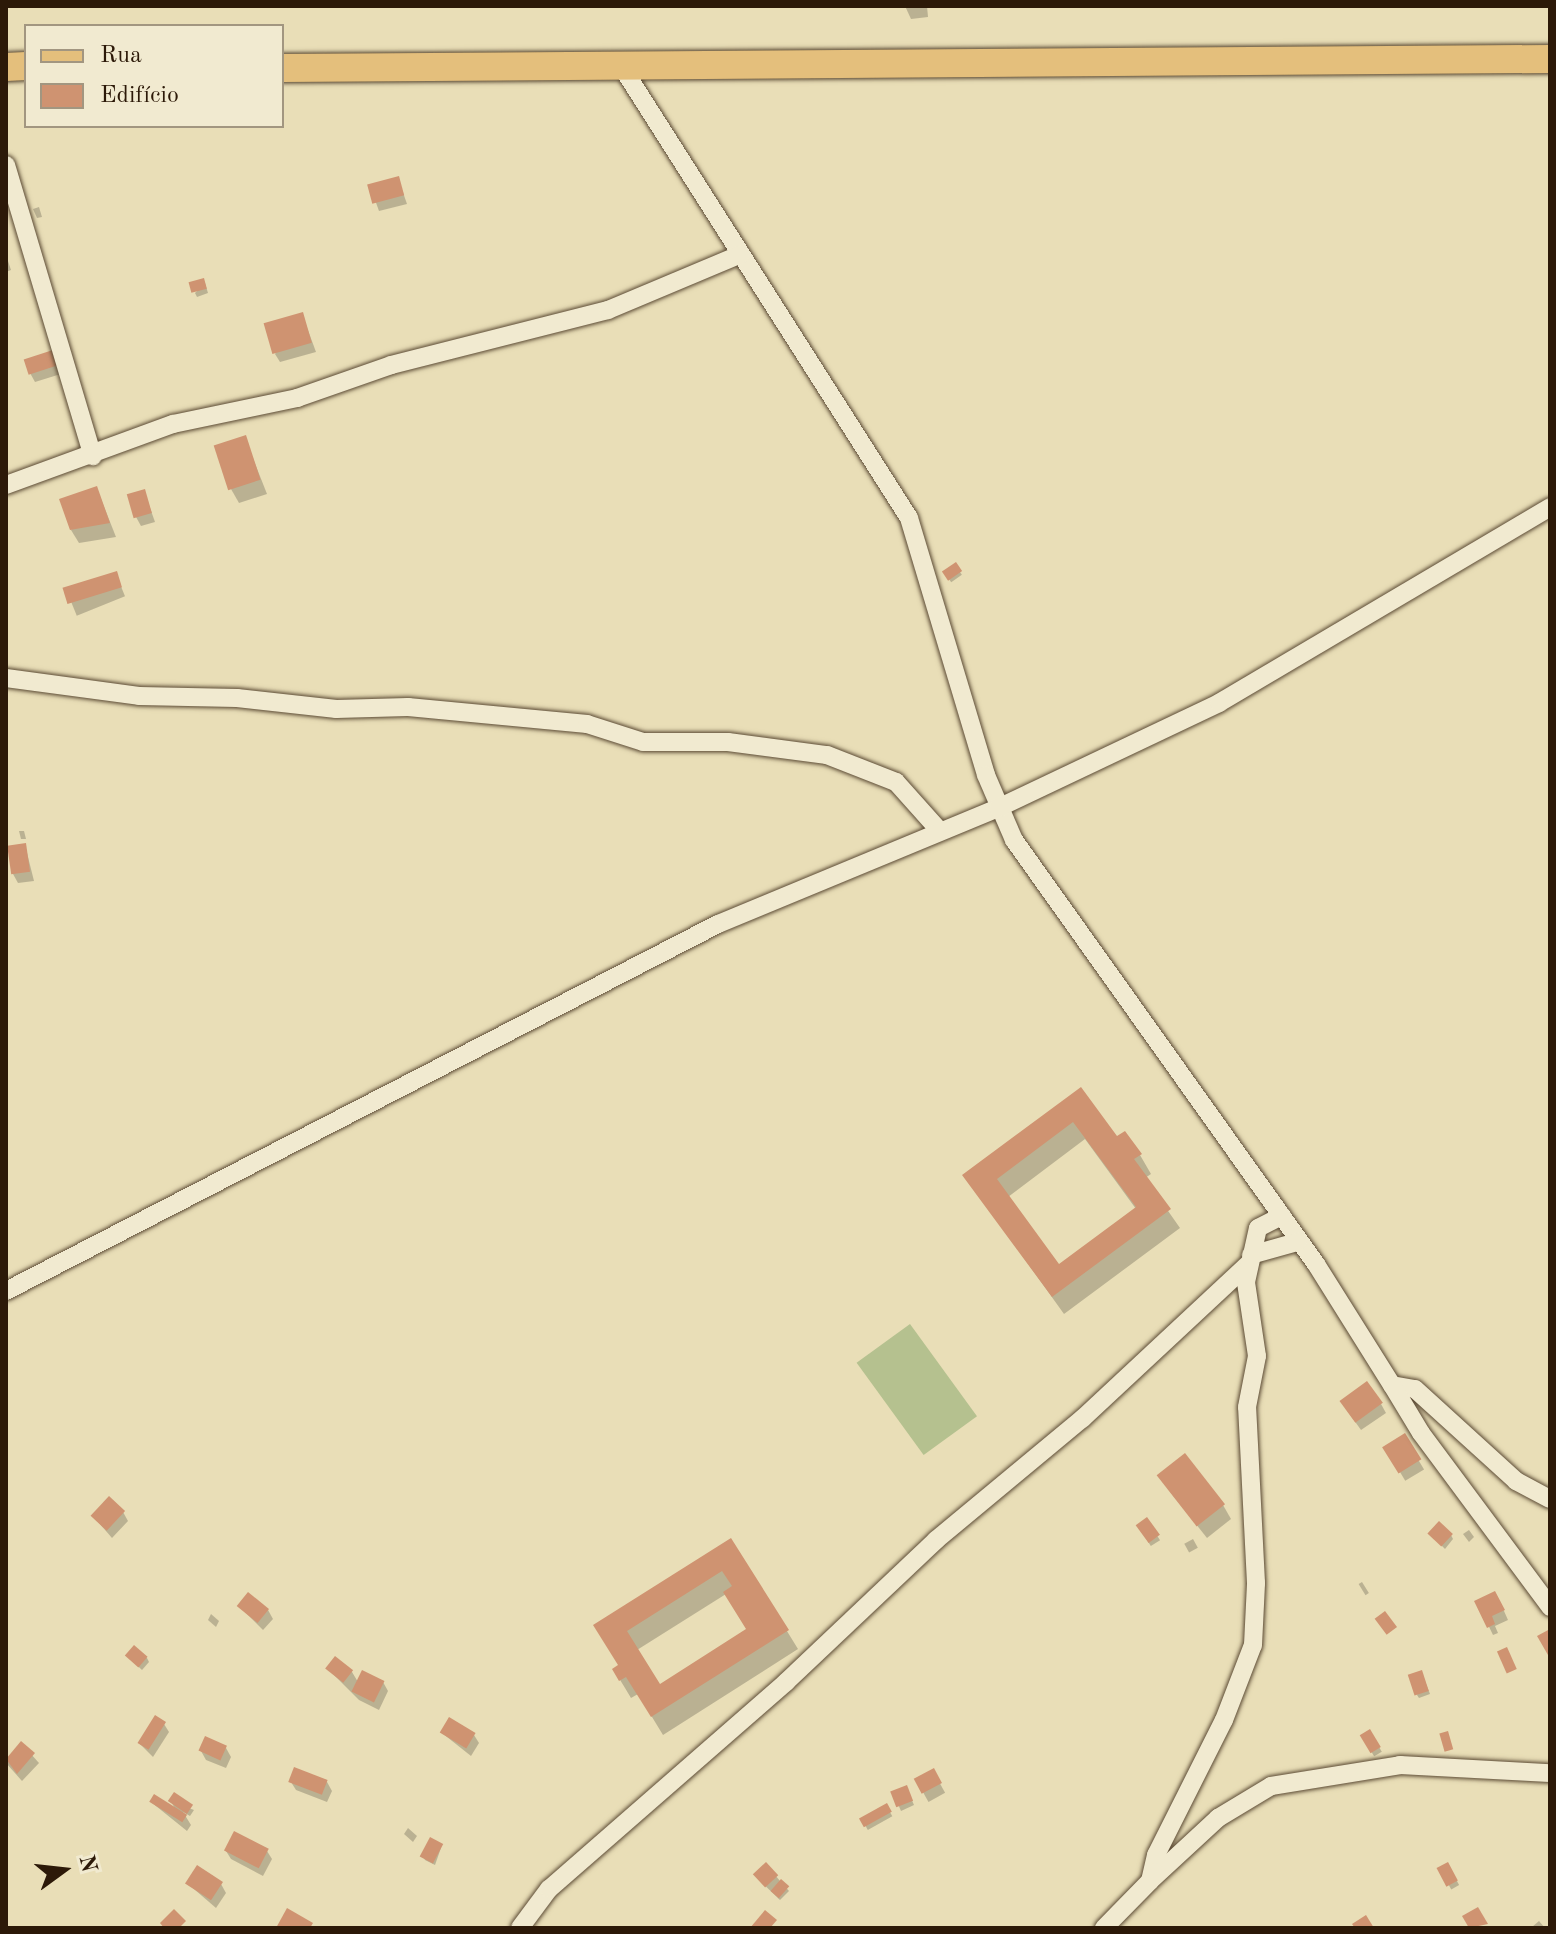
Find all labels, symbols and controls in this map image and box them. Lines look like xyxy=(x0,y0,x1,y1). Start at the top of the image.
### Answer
legend xyxy=(24,24,284,128)
text: Rua xyxy=(100,44,142,68)
text: Edifício xyxy=(100,84,179,108)
north arrow xyxy=(24,1830,104,1910)
text: N xyxy=(74,1853,100,1875)

